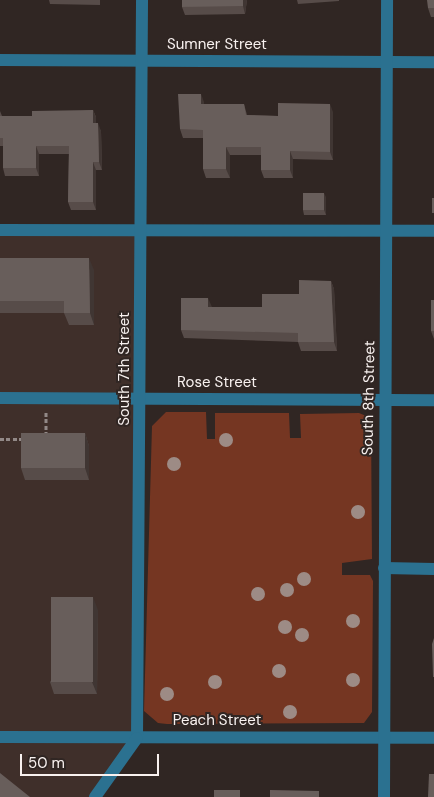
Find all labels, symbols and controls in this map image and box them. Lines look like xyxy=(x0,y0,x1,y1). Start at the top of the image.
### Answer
street label: Sumner Street xyxy=(167,36,267,54)
street label: South 7th Street xyxy=(116,312,134,426)
street label: South 8th Street xyxy=(359,340,379,456)
street label: Rose Street xyxy=(177,374,257,392)
street label: Peach Street xyxy=(173,712,261,730)
scale bar xyxy=(22,744,161,776)
text: 50 m xyxy=(28,753,65,773)

